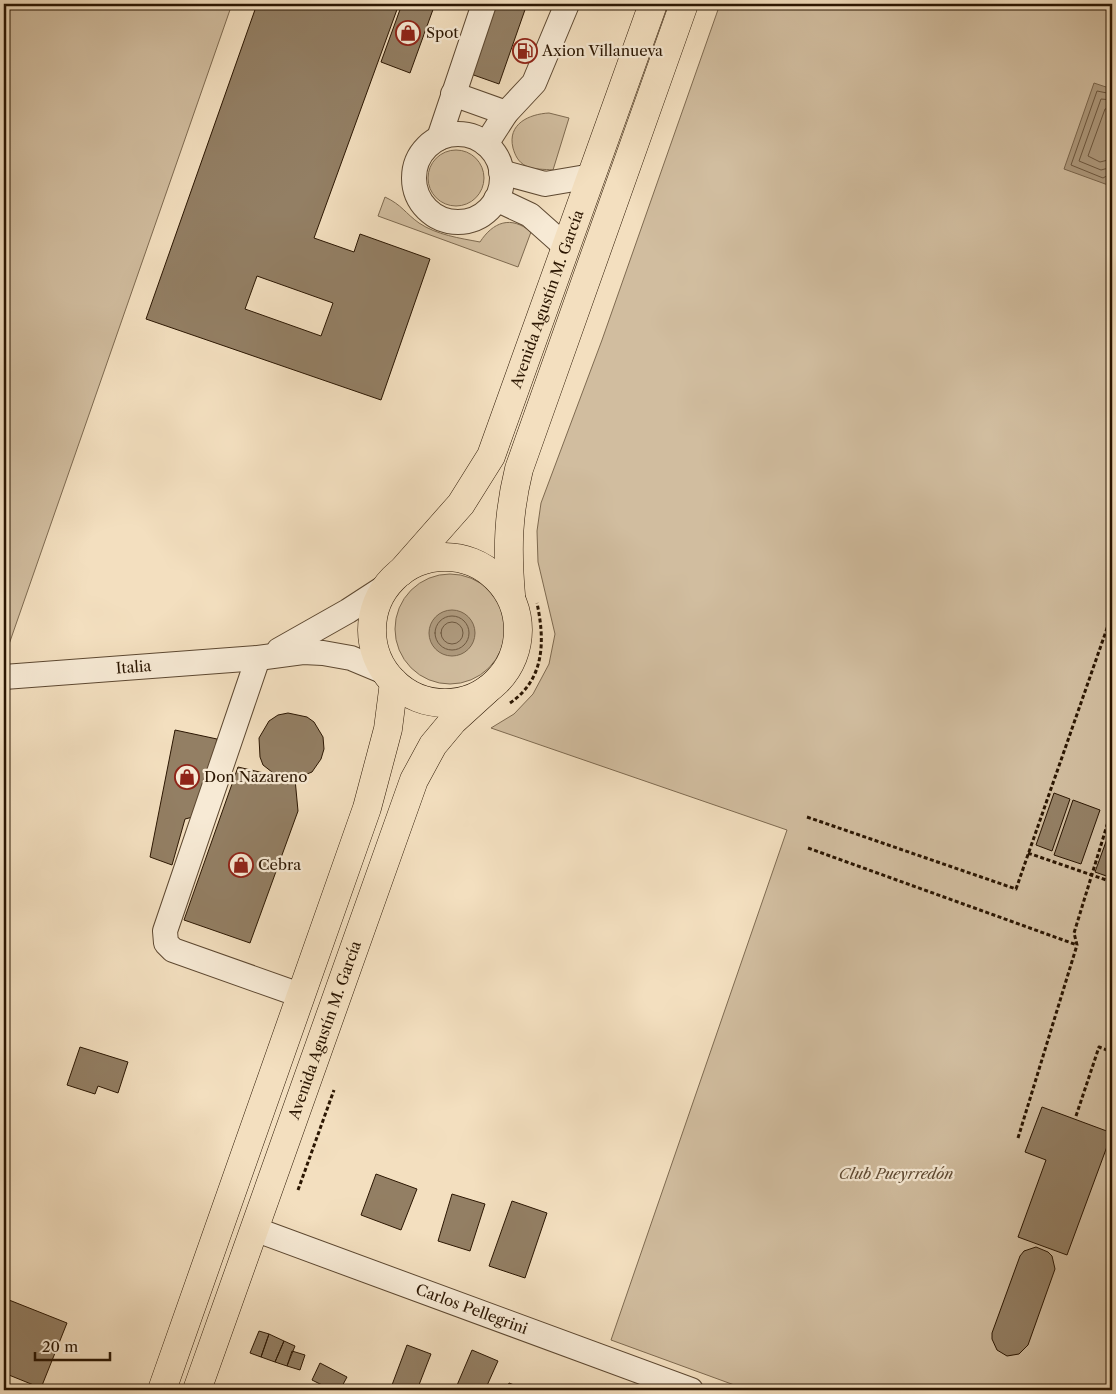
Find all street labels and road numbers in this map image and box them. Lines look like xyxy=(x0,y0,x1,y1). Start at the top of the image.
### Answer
street label: Avenida Agustín M. García xyxy=(506,207,587,392)
street label: Italia xyxy=(115,656,152,678)
street label: Avenida Agustín M. García xyxy=(284,938,365,1123)
street label: Carlos Pellegrini xyxy=(413,1279,531,1338)

